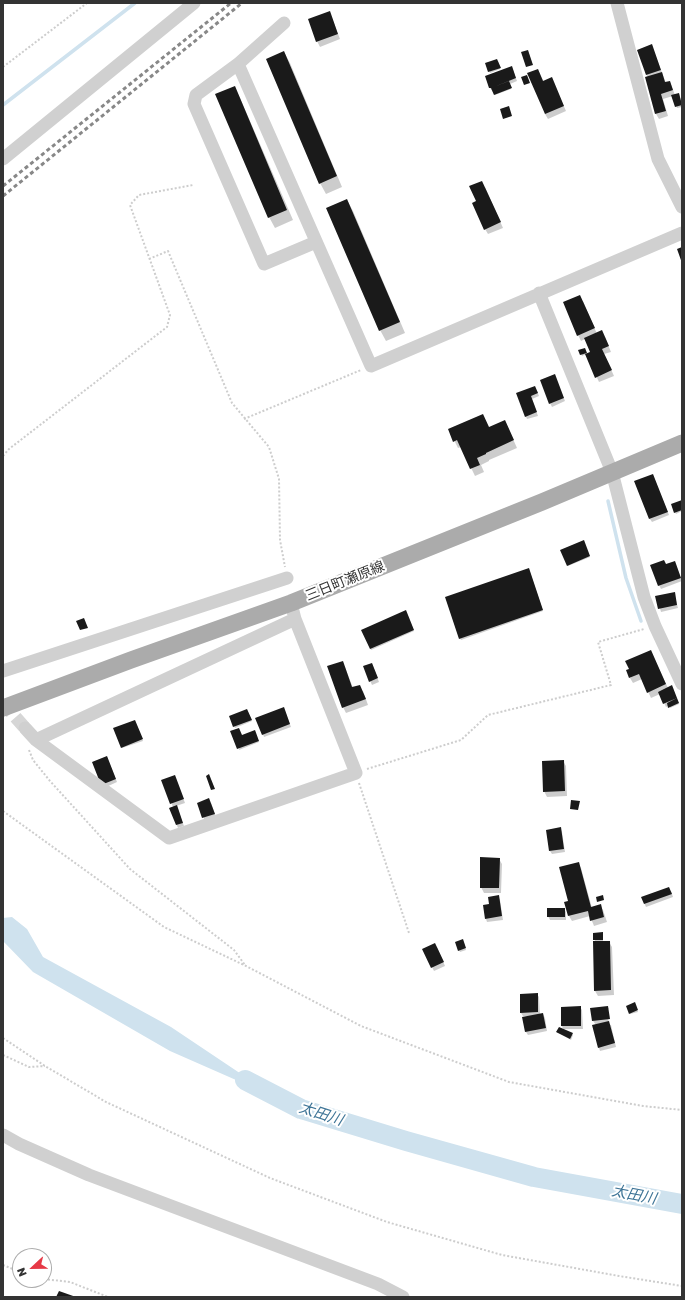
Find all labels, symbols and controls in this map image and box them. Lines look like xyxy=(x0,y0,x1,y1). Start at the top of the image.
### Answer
street label: 三日町瀬原線 xyxy=(303,557,387,605)
water label: 太田川 xyxy=(297,1098,345,1130)
water label: 太田川 xyxy=(610,1182,658,1208)
north arrow xyxy=(12,1248,52,1288)
text: N xyxy=(14,1266,29,1279)

